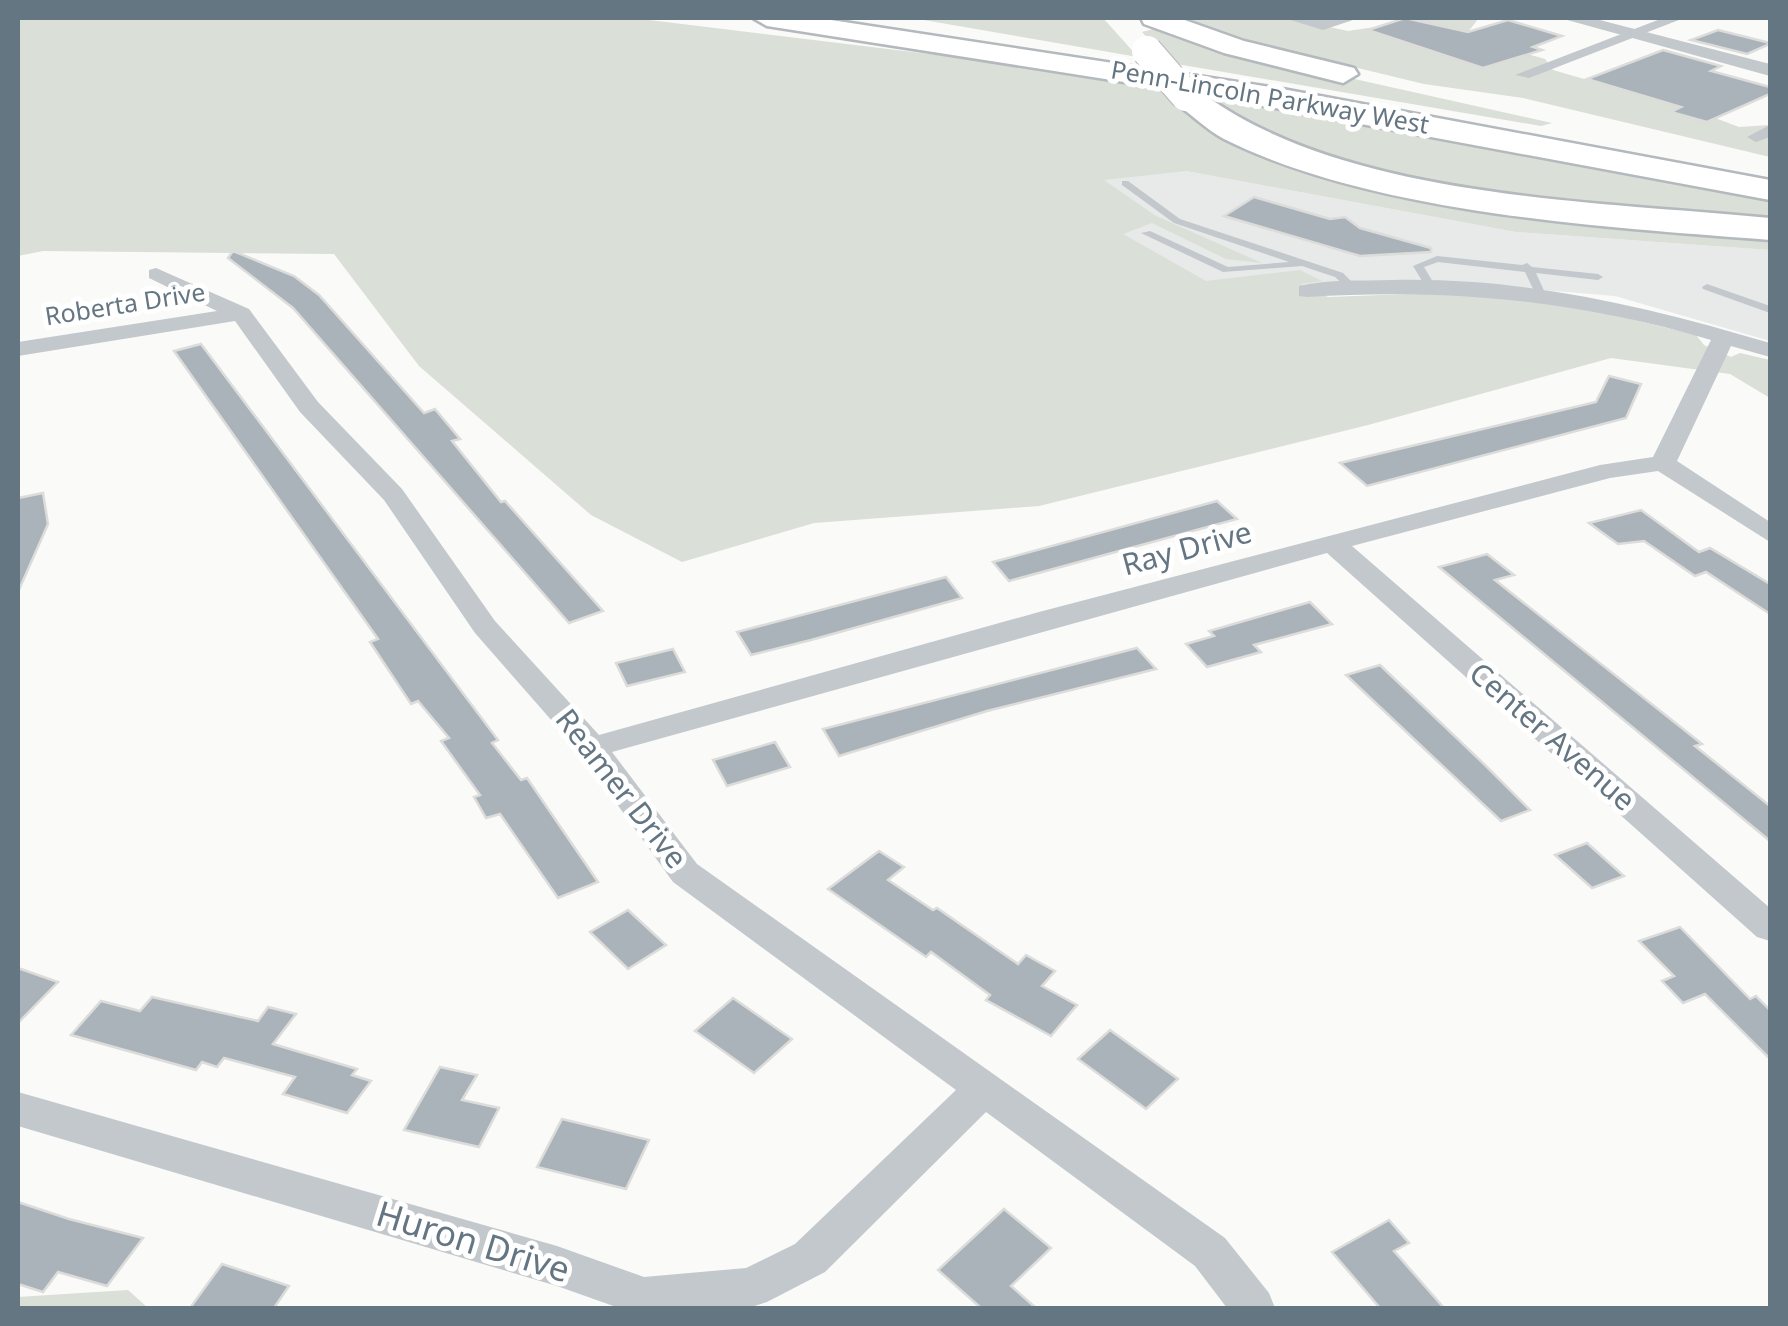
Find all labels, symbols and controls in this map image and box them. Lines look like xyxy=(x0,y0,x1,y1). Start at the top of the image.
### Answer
street label: Penn-Lincoln Parkway West xyxy=(1109,51,1432,141)
street label: Roberta Drive xyxy=(42,274,207,332)
street label: Ray Drive xyxy=(1117,511,1256,585)
street label: Center Avenue xyxy=(1461,652,1645,819)
street label: Reamer Drive xyxy=(547,700,697,876)
street label: Huron Drive xyxy=(371,1189,576,1292)

